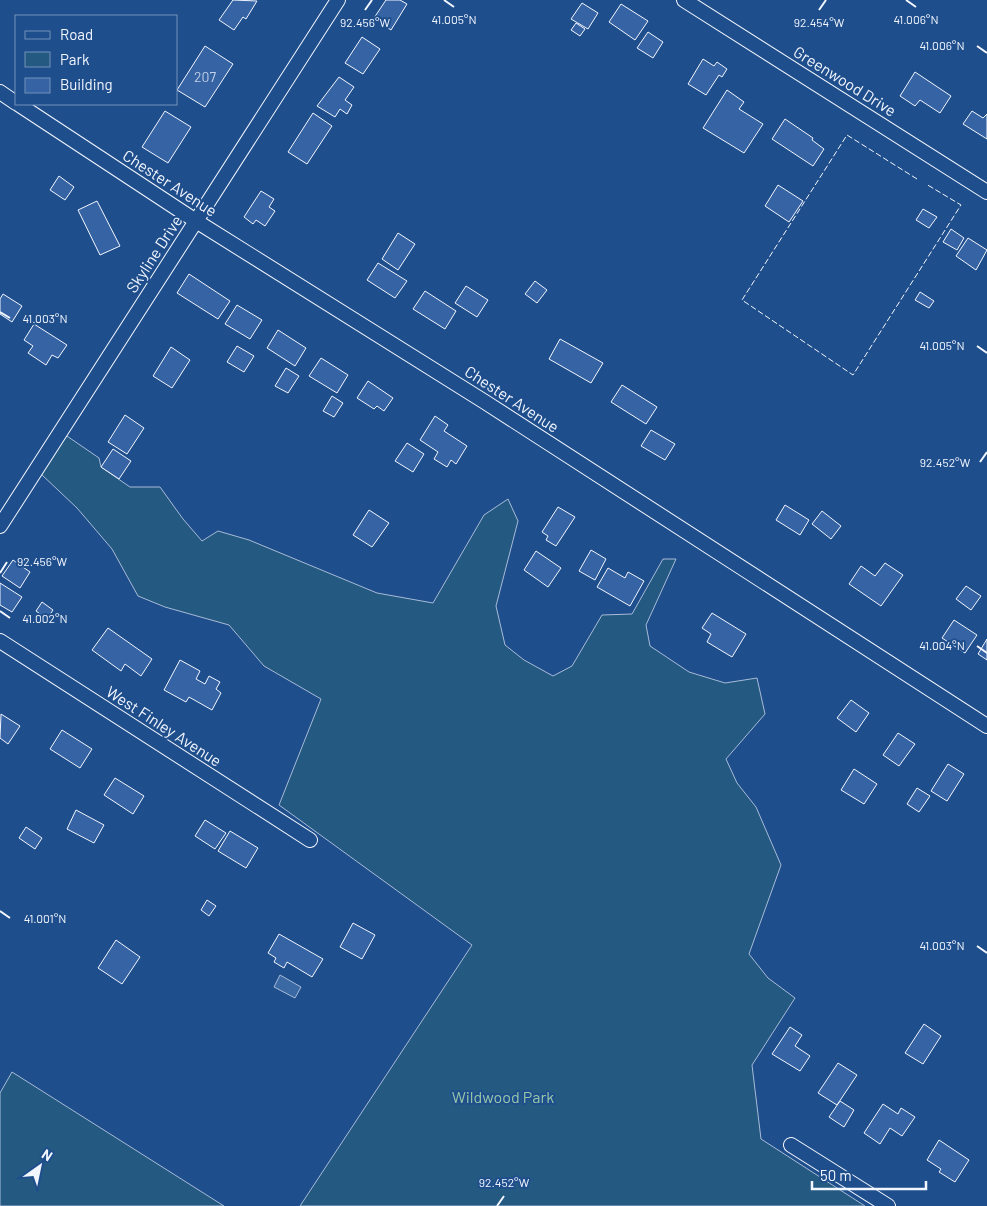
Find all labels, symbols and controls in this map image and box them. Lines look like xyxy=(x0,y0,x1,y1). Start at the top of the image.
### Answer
text: 41.005°N xyxy=(431,12,477,26)
text: 41.006°N xyxy=(893,12,939,26)
legend xyxy=(15,15,178,105)
text: 92.456°W xyxy=(340,15,391,29)
text: 92.454°W xyxy=(794,15,845,29)
text: Road xyxy=(60,25,93,43)
text: 41.006°N xyxy=(919,38,965,52)
street label: Greenwood Drive xyxy=(790,41,900,120)
text: Park xyxy=(60,50,90,68)
house number: 207 xyxy=(194,68,216,85)
text: Building xyxy=(60,75,113,93)
street label: Chester Avenue xyxy=(120,145,221,220)
street label: Skyline Drive xyxy=(122,211,186,296)
text: 41.003°N xyxy=(22,311,68,325)
text: 41.005°N xyxy=(919,338,965,352)
street label: Chester Avenue xyxy=(462,361,563,436)
text: 92.452°W xyxy=(920,455,971,469)
text: 92.456°W xyxy=(17,554,68,568)
text: 41.002°N xyxy=(22,611,68,625)
text: 41.004°N xyxy=(919,638,965,652)
street label: West Finley Avenue xyxy=(103,681,225,770)
text: 41.001°N xyxy=(24,911,66,925)
text: 41.003°N xyxy=(919,938,965,952)
park label: Wildwood Park xyxy=(452,1087,554,1106)
north arrow xyxy=(15,1141,65,1191)
text: N xyxy=(39,1145,56,1164)
scale bar xyxy=(812,1158,926,1190)
text: 50 m xyxy=(820,1166,852,1184)
text: 92.452°W xyxy=(479,1175,530,1189)

